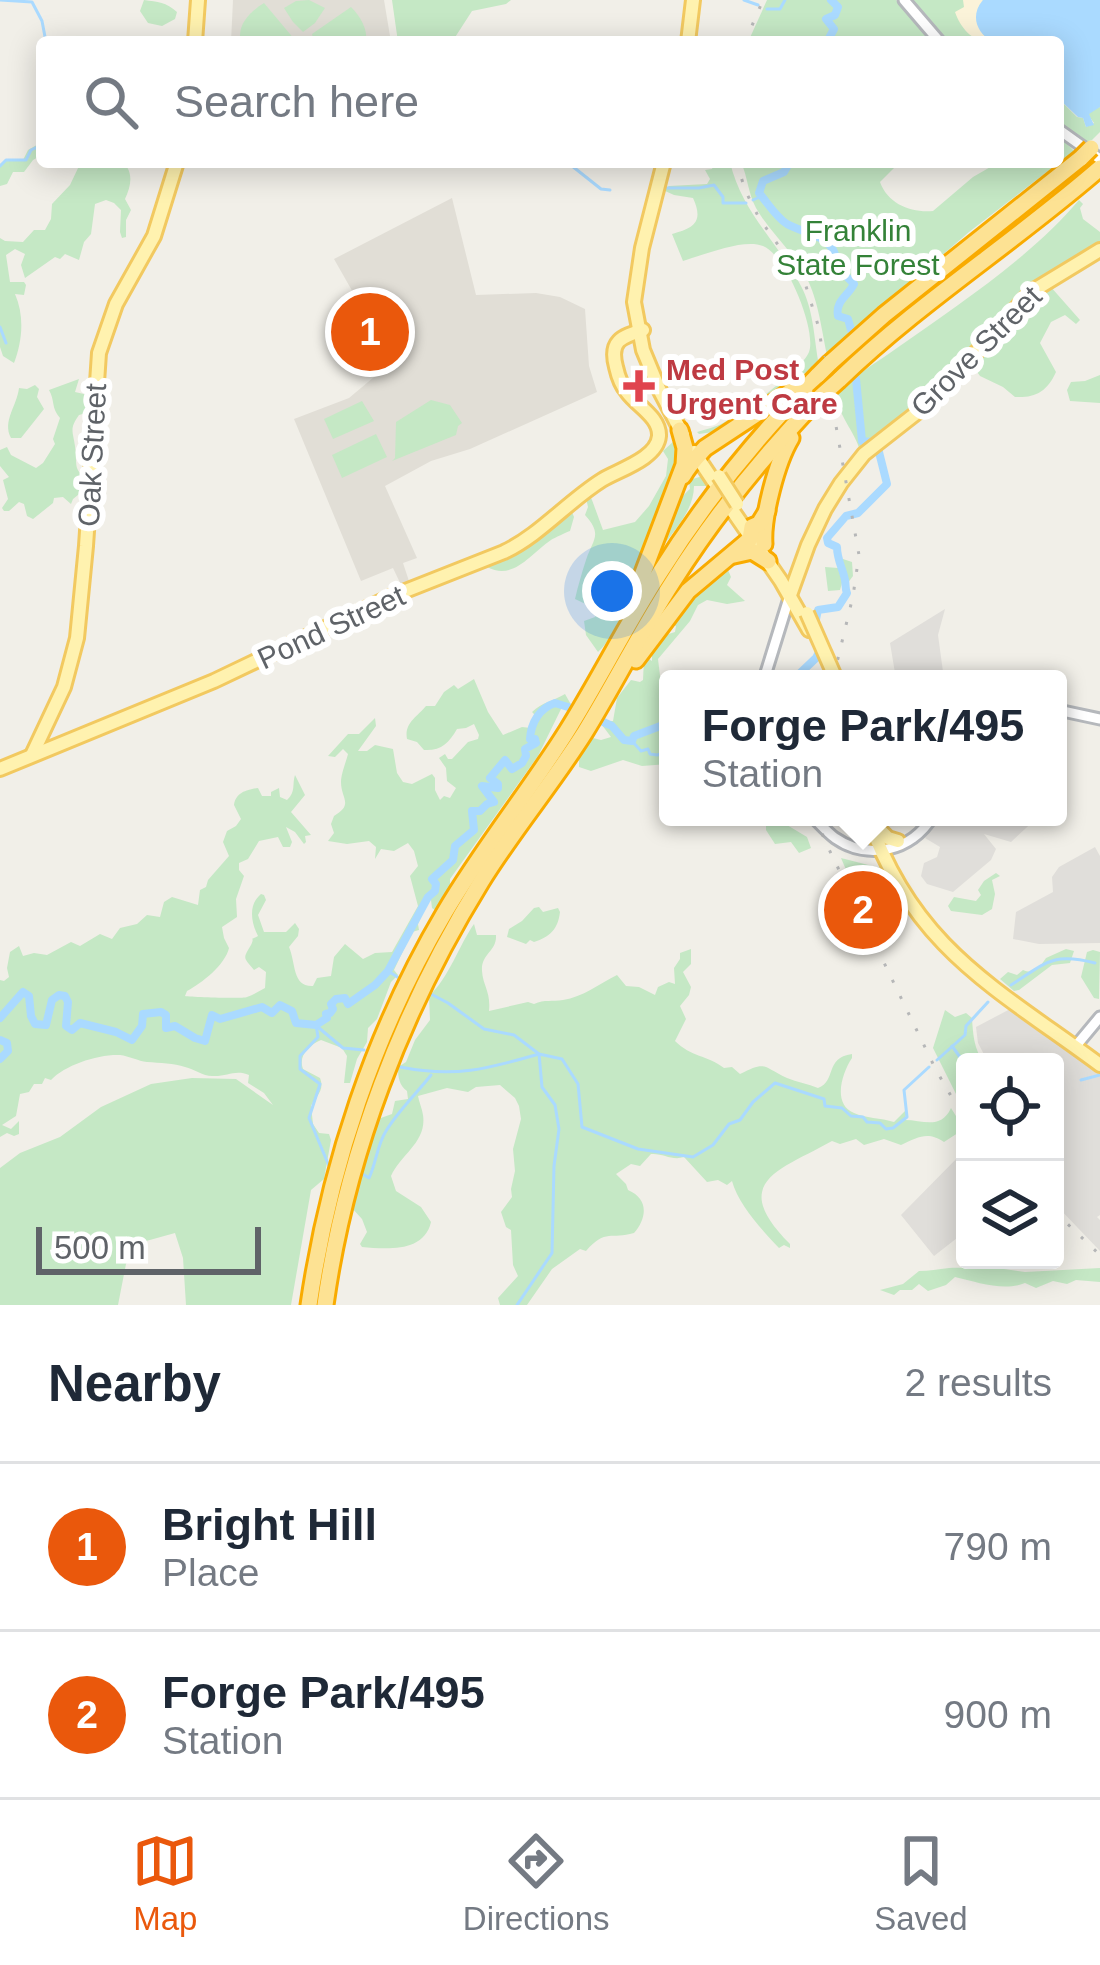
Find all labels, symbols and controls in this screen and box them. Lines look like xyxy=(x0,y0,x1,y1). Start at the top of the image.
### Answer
search box xyxy=(36,36,1064,168)
icon: search xyxy=(78,69,144,135)
text: Search here xyxy=(174,76,419,127)
park label: Franklin State Forest xyxy=(776,214,940,281)
street label: Grove Street xyxy=(904,279,1048,423)
pin: 1 xyxy=(331,287,409,377)
place label: Med Post Urgent Care xyxy=(666,353,838,420)
marker: Med Post Urgent Care xyxy=(623,370,655,402)
street label: Oak Street xyxy=(72,382,112,527)
your location xyxy=(582,561,642,621)
street label: Pond Street xyxy=(252,578,410,675)
popup xyxy=(659,670,1067,826)
text: Forge Park/495 xyxy=(702,700,1024,751)
text: Station xyxy=(702,752,823,795)
pin: 2 xyxy=(824,865,902,955)
map controls xyxy=(956,1053,1064,1269)
button: locate xyxy=(956,1053,1064,1161)
button: layers xyxy=(956,1161,1064,1269)
scale bar xyxy=(36,1221,261,1274)
text: 500 m xyxy=(54,1229,146,1266)
text: Nearby xyxy=(48,1355,221,1412)
text: 2 results xyxy=(905,1361,1052,1404)
text: Bright Hill xyxy=(162,1499,377,1550)
text: 1 xyxy=(76,1525,98,1568)
text: 790 m xyxy=(944,1525,1052,1568)
text: Place xyxy=(162,1551,260,1594)
text: Forge Park/495 xyxy=(162,1667,485,1718)
text: 2 xyxy=(76,1693,98,1736)
text: 900 m xyxy=(944,1693,1052,1736)
text: Station xyxy=(162,1719,283,1762)
tab: Map xyxy=(132,1828,198,1938)
tab: Directions xyxy=(463,1828,610,1938)
tab: Saved xyxy=(874,1828,968,1938)

